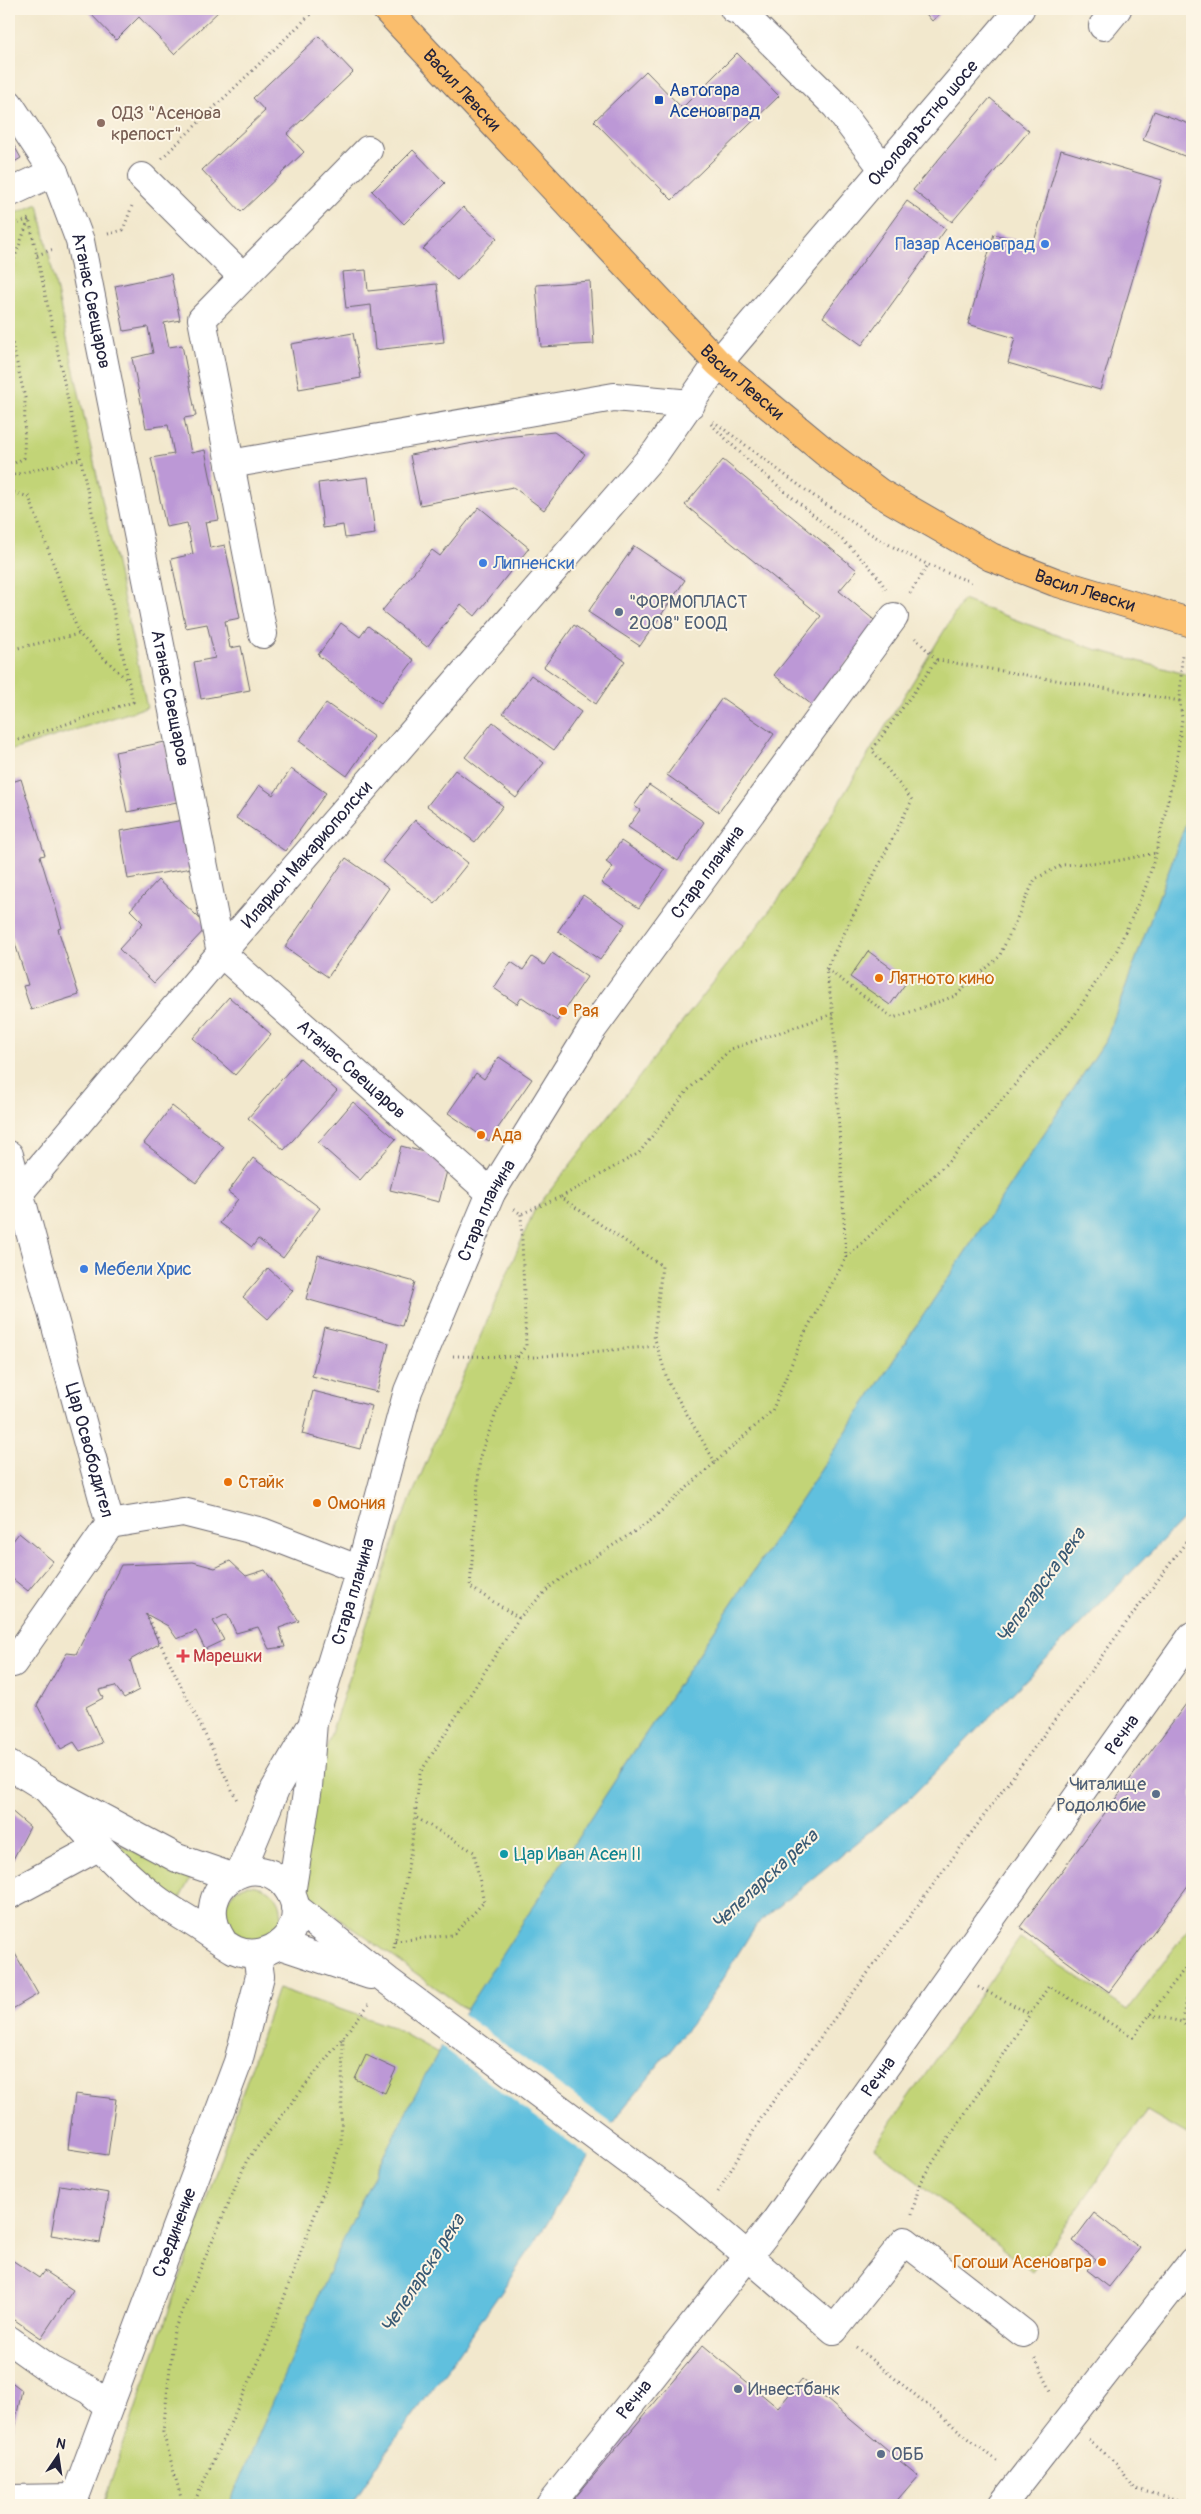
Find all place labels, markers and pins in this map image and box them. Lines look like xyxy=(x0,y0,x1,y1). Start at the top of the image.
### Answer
place label: Автогара Асеновград xyxy=(669,79,760,123)
marker: Автогара Асеновград xyxy=(653,94,665,106)
place label: ОДЗ "Асенова крепост" xyxy=(111,102,221,146)
marker: ОДЗ "Асенова крепост" xyxy=(95,117,107,129)
place label: Пазар Асеновград xyxy=(895,233,1035,256)
marker: Пазар Асеновград xyxy=(1039,238,1051,250)
place label: Липненски xyxy=(492,552,574,575)
marker: Липненски xyxy=(477,557,489,569)
place label: "ФОРМОПЛАСТ 2008" ЕООД xyxy=(629,591,748,635)
marker: "ФОРМОПЛАСТ 2008" ЕООД xyxy=(613,606,625,618)
place label: Лятното кино xyxy=(888,967,995,990)
marker: Лятното кино xyxy=(873,972,885,984)
place label: Рая xyxy=(573,1000,599,1023)
marker: Рая xyxy=(557,1005,569,1017)
place label: Ада xyxy=(491,1124,522,1147)
marker: Ада xyxy=(475,1129,487,1141)
place label: Мебели Хрис xyxy=(94,1258,192,1281)
marker: Мебели Хрис xyxy=(78,1263,90,1275)
place label: Стайк xyxy=(238,1471,284,1494)
marker: Стайк xyxy=(222,1476,234,1488)
place label: Омония xyxy=(327,1492,385,1515)
marker: Омония xyxy=(311,1497,323,1509)
place label: Марешки xyxy=(193,1645,262,1668)
marker: Марешки xyxy=(177,1650,189,1662)
place label: Читалище Родолюбие xyxy=(1056,1773,1146,1817)
marker: Читалище Родолюбие xyxy=(1150,1788,1162,1800)
place label: Цар Иван Асен II xyxy=(514,1843,641,1866)
marker: Цар Иван Асен II xyxy=(498,1848,510,1860)
place label: Гогоши Асеновгра xyxy=(953,2251,1092,2274)
marker: Гогоши Асеновгра xyxy=(1096,2256,1108,2268)
place label: Инвестбанк xyxy=(748,2378,840,2401)
marker: Инвестбанк xyxy=(732,2383,744,2395)
place label: ОББ xyxy=(891,2443,924,2466)
marker: ОББ xyxy=(875,2448,887,2460)

